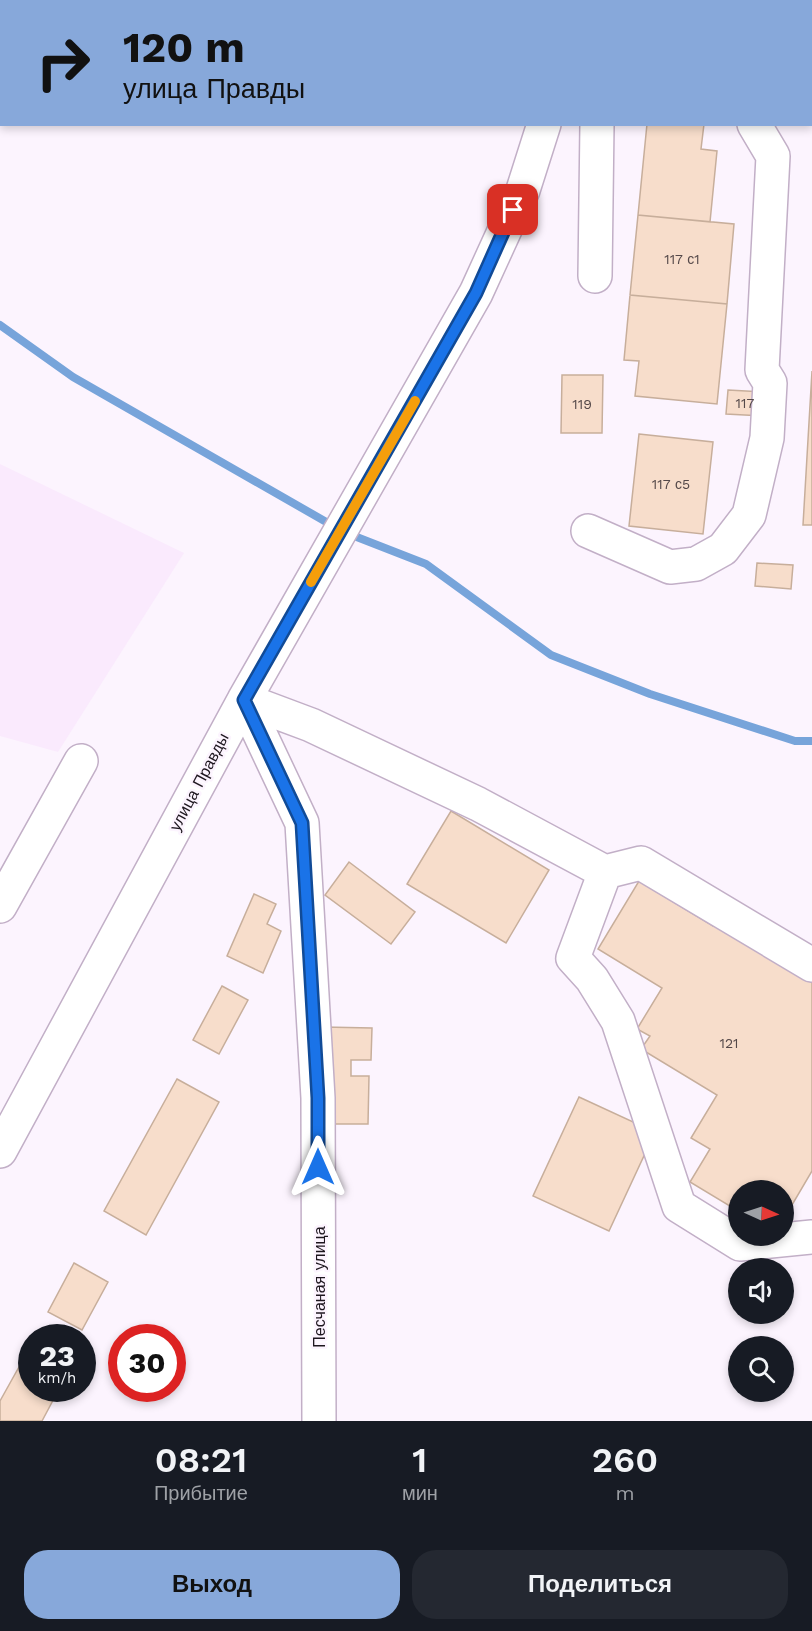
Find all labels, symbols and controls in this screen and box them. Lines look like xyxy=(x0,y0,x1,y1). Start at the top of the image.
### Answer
text: 120 m xyxy=(123,23,245,72)
icon: right xyxy=(24,24,102,102)
text: улица Правды xyxy=(123,73,305,105)
pin xyxy=(487,184,538,235)
icon: arrive xyxy=(496,193,529,226)
house number: 117 с1 xyxy=(664,251,700,267)
house number: 117 xyxy=(736,395,755,411)
house number: 119 xyxy=(572,396,592,412)
house number: 117 с5 xyxy=(652,476,690,492)
street label: улица Правды xyxy=(165,730,233,834)
house number: 121 xyxy=(719,1035,739,1051)
position arrow xyxy=(286,1135,350,1199)
north arrow xyxy=(728,1180,794,1246)
map controls xyxy=(728,1180,794,1402)
street label: Песчаная улица xyxy=(310,1226,329,1348)
button: sound xyxy=(728,1258,794,1324)
speed limit sign: 30 xyxy=(108,1324,186,1402)
button: search xyxy=(728,1336,794,1402)
text: 23 xyxy=(39,1338,75,1373)
text: km/h xyxy=(38,1369,76,1387)
text: 08:21 xyxy=(155,1439,247,1481)
text: 1 xyxy=(412,1439,427,1481)
text: 260 xyxy=(592,1439,658,1481)
text: Прибытие xyxy=(154,1481,248,1505)
text: мин xyxy=(402,1481,438,1505)
text: m xyxy=(615,1481,634,1505)
button: Выход xyxy=(24,1550,400,1619)
button: Поделиться xyxy=(412,1550,788,1619)

